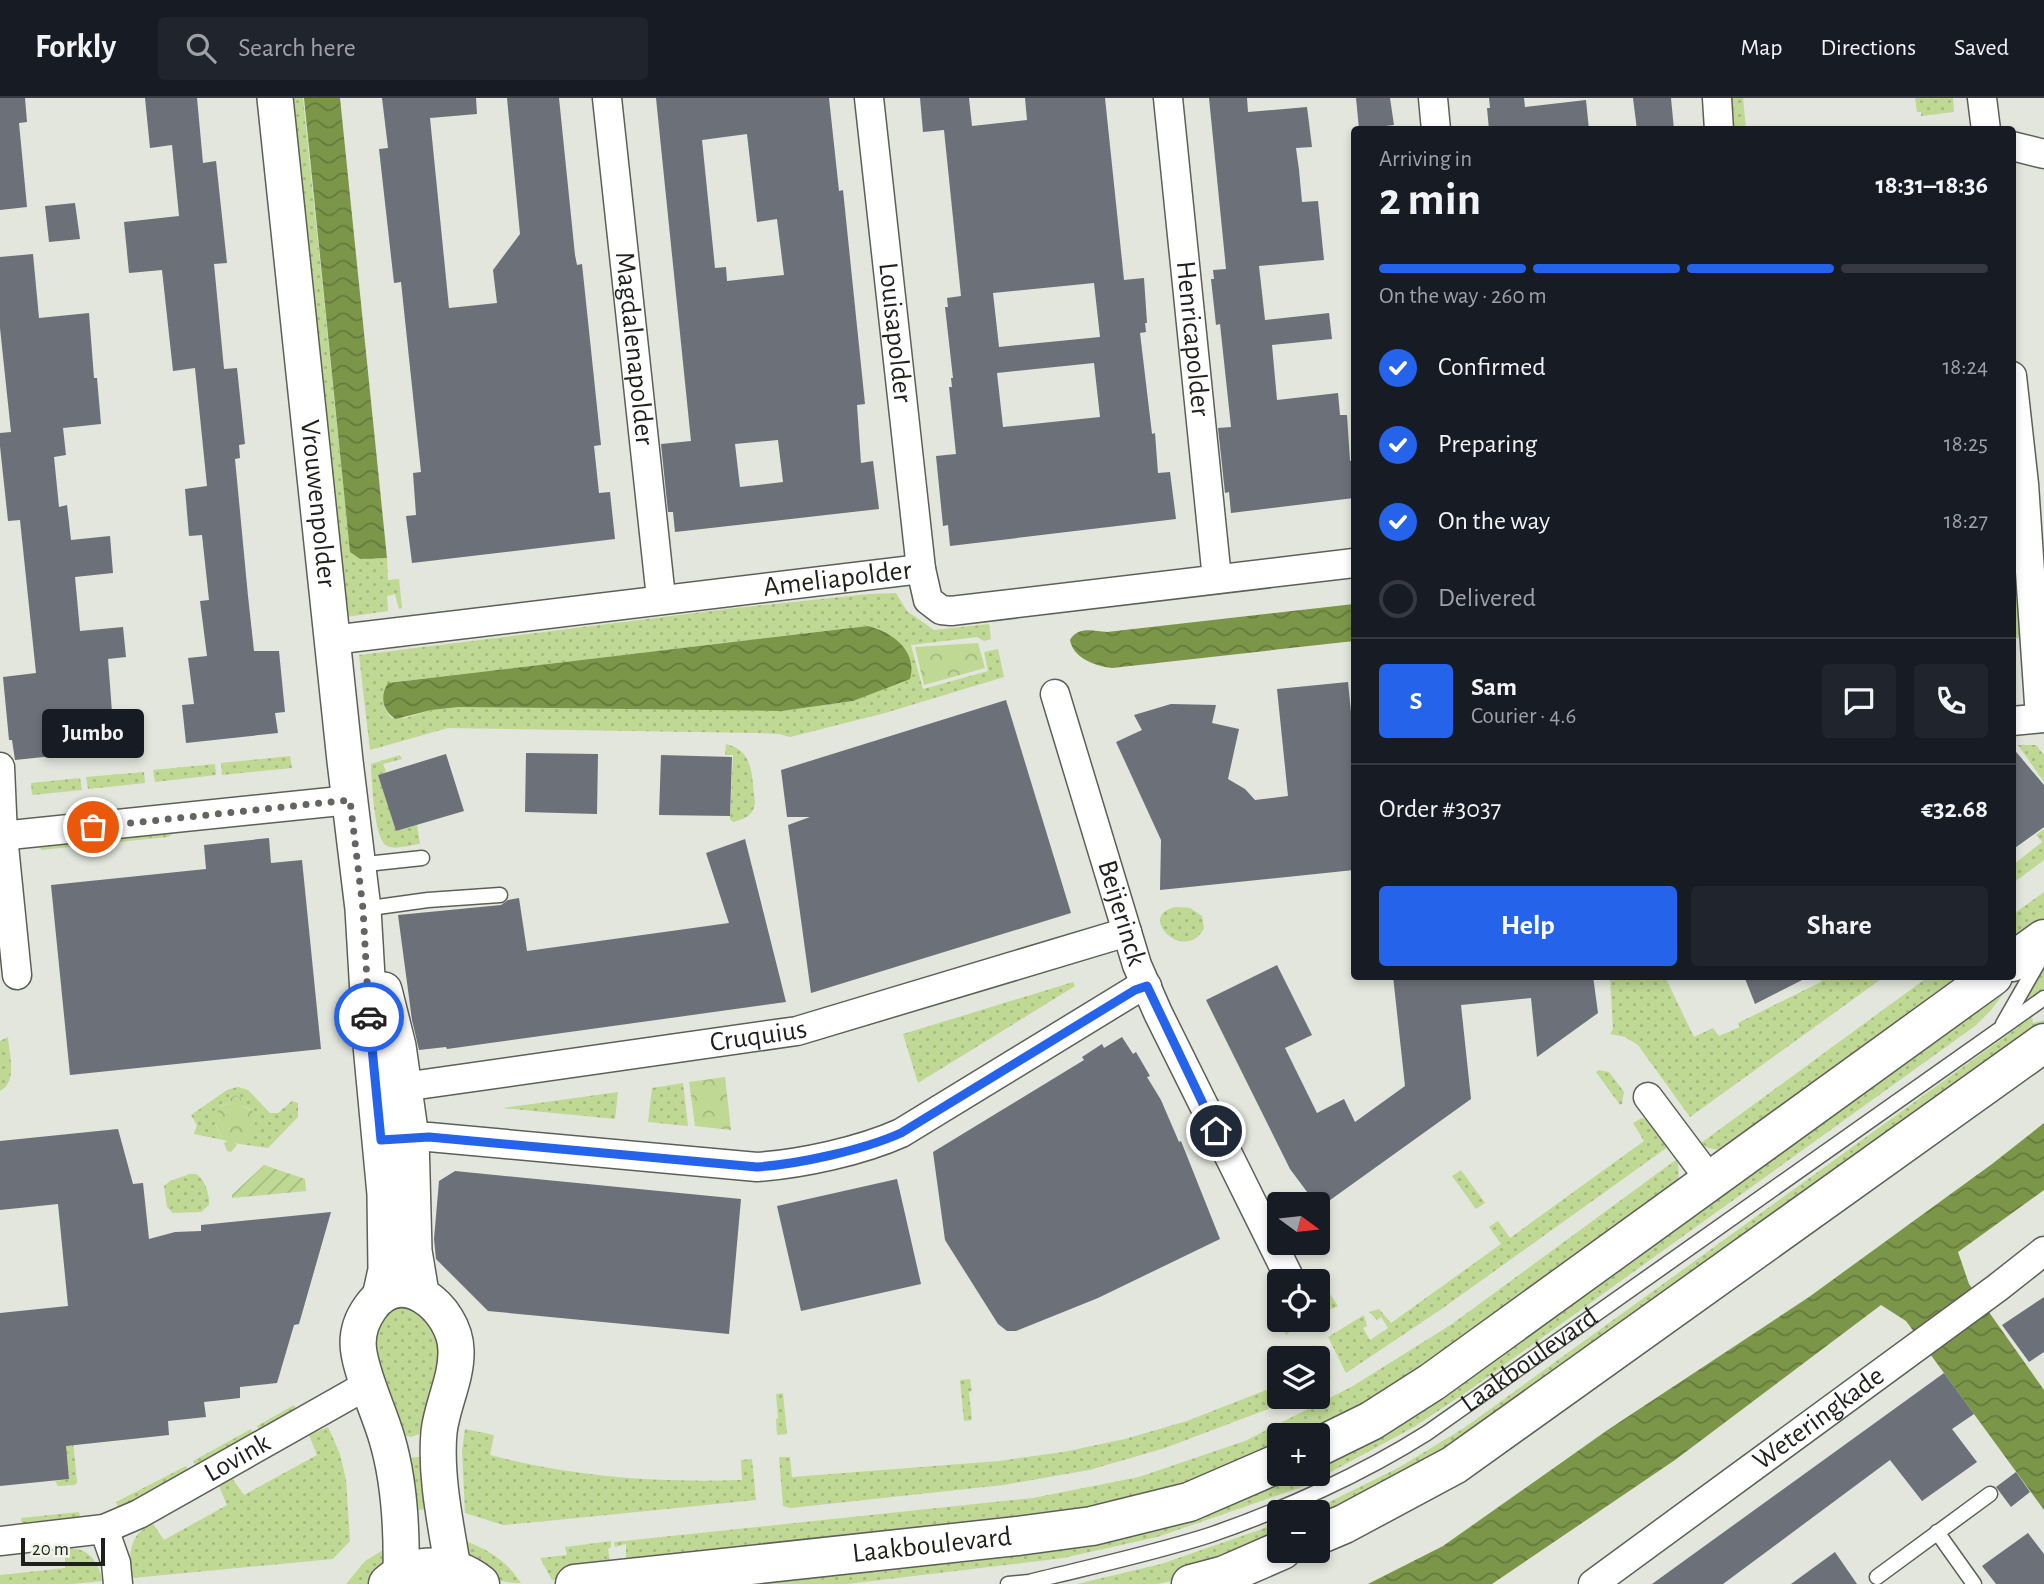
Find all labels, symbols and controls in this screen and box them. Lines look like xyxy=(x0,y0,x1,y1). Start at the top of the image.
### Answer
search box xyxy=(158,17,648,80)
icon: search xyxy=(182,29,220,67)
text: Forkly xyxy=(35,31,116,64)
text: Search here xyxy=(238,35,356,61)
text: Map xyxy=(1740,36,1782,60)
text: Directions xyxy=(1820,36,1916,60)
text: Saved xyxy=(1954,36,2009,60)
text: Arriving in xyxy=(1379,148,1472,171)
text: 18:31–18:36 xyxy=(1875,172,1988,198)
text: 2 min xyxy=(1379,177,1481,223)
street label: Magdalenapolder xyxy=(610,250,658,447)
street label: Henricapolder xyxy=(1171,260,1214,418)
street label: Louisapolder xyxy=(873,261,917,404)
text: On the way · 260 m xyxy=(1379,285,1547,308)
icon: check xyxy=(1379,349,1417,387)
text: Confirmed xyxy=(1438,354,1546,380)
text: 18:24 xyxy=(1942,356,1988,379)
street label: Vrouwenpolder xyxy=(295,418,341,589)
icon: check xyxy=(1379,426,1417,464)
text: Preparing xyxy=(1438,431,1537,457)
text: 18:25 xyxy=(1944,433,1988,456)
icon: check xyxy=(1379,503,1417,541)
text: On the way xyxy=(1438,508,1550,534)
text: 18:27 xyxy=(1944,510,1988,533)
street label: Ameliapolder xyxy=(762,556,913,602)
text: Delivered xyxy=(1438,585,1536,611)
button: chat xyxy=(1822,664,1896,738)
button: phone xyxy=(1914,664,1988,738)
text: Sam xyxy=(1471,674,1517,700)
text: S xyxy=(1410,688,1422,714)
text: Courier · 4.6 xyxy=(1471,705,1576,728)
callout: Jumbo xyxy=(42,708,144,757)
text: Jumbo xyxy=(62,722,124,745)
text: Order #3037 xyxy=(1379,796,1501,822)
text: €32.68 xyxy=(1921,796,1988,822)
pin xyxy=(63,797,123,857)
icon: bag xyxy=(74,808,112,846)
street label: Beijerinck xyxy=(1092,857,1151,969)
button: Help xyxy=(1379,886,1677,966)
button: Share xyxy=(1691,886,1988,966)
courier xyxy=(334,982,404,1052)
icon: car xyxy=(350,998,388,1036)
street label: Cruquius xyxy=(708,1015,810,1057)
pin xyxy=(1186,1101,1246,1161)
icon: home xyxy=(1197,1112,1235,1150)
north arrow xyxy=(1267,1192,1330,1255)
map controls xyxy=(1267,1192,1330,1563)
button: locate xyxy=(1267,1269,1330,1332)
street label: Laakboulevard xyxy=(1456,1303,1603,1418)
button: layers xyxy=(1267,1346,1330,1409)
street label: Weteringkade xyxy=(1748,1362,1890,1476)
button: + xyxy=(1267,1423,1330,1486)
street label: Lovink xyxy=(200,1429,275,1488)
button: − xyxy=(1267,1500,1330,1563)
street label: Laakboulevard xyxy=(851,1523,1013,1568)
scale bar xyxy=(21,1535,105,1567)
text: 20 m xyxy=(32,1540,69,1559)

